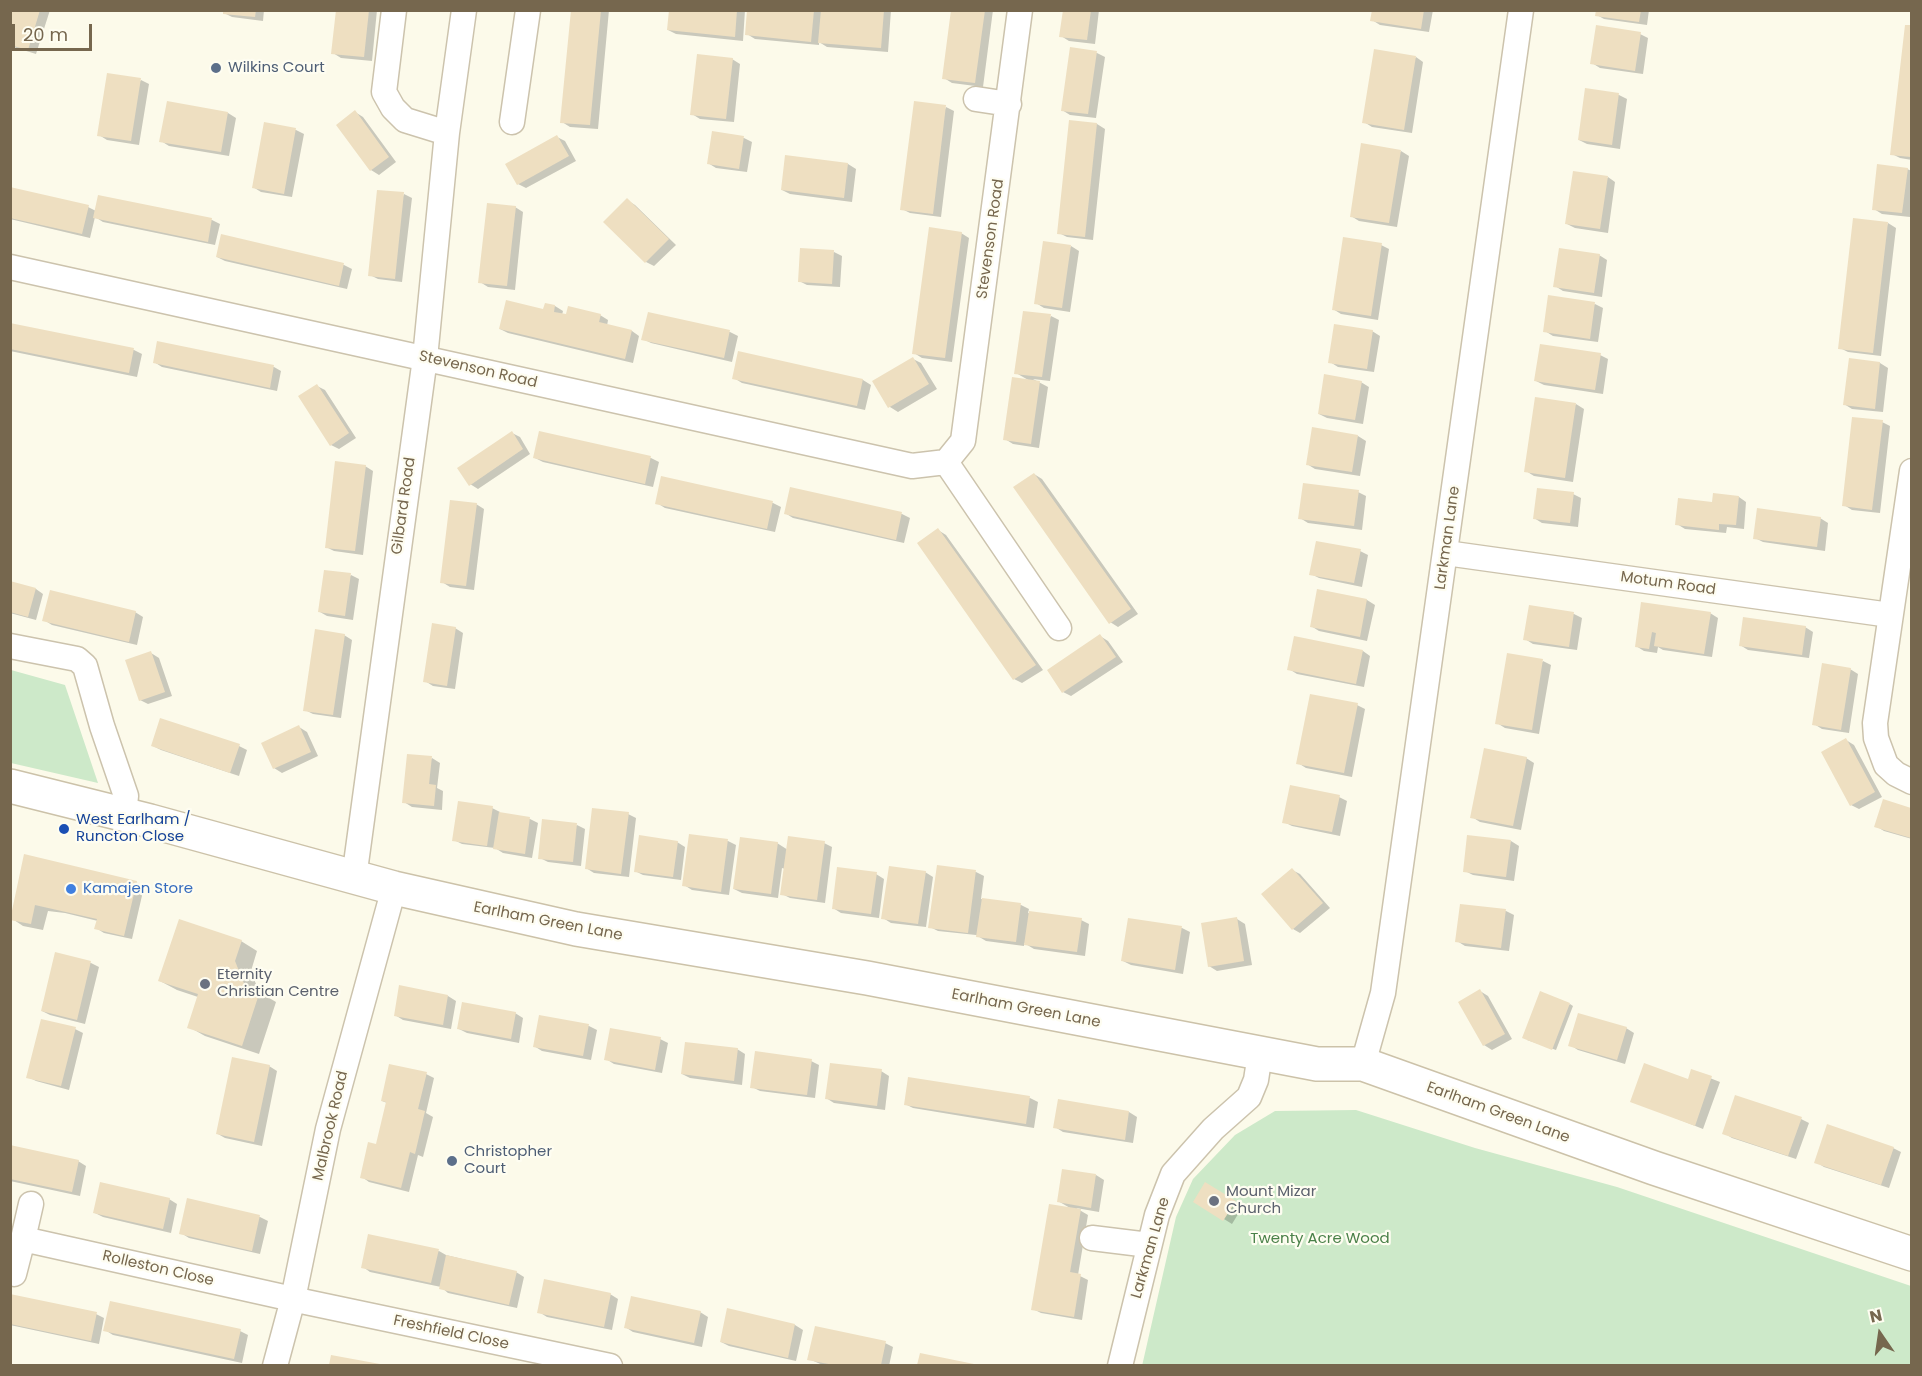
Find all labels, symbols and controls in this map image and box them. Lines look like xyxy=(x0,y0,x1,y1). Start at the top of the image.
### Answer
scale bar xyxy=(15,12,94,50)
text: 20 m xyxy=(23,22,68,47)
place label: Wilkins Court xyxy=(228,59,325,77)
marker: Wilkins Court xyxy=(209,61,223,75)
street label: Stevenson Road xyxy=(974,178,1008,300)
street label: Stevenson Road xyxy=(417,348,539,392)
street label: Gilbard Road xyxy=(388,456,420,556)
street label: Larkman Lane xyxy=(1432,485,1464,591)
street label: Motum Road xyxy=(1619,568,1717,600)
place label: West Earlham / Runcton Close xyxy=(76,811,191,846)
marker: West Earlham / Runcton Close xyxy=(57,822,71,836)
place label: Kamajen Store xyxy=(83,880,193,898)
marker: Kamajen Store xyxy=(64,882,78,896)
street label: Earlham Green Lane xyxy=(472,899,624,945)
place label: Eternity Christian Centre xyxy=(217,966,339,1001)
marker: Eternity Christian Centre xyxy=(198,977,212,991)
street label: Earlham Green Lane xyxy=(950,986,1102,1032)
street label: Malbrook Road xyxy=(310,1069,352,1183)
street label: Earlham Green Lane xyxy=(1424,1079,1572,1147)
place label: Christopher Court xyxy=(464,1143,552,1178)
marker: Christopher Court xyxy=(445,1154,459,1168)
place label: Mount Mizar Church xyxy=(1226,1183,1316,1218)
marker: Mount Mizar Church xyxy=(1207,1194,1221,1208)
street label: Larkman Lane xyxy=(1128,1195,1174,1301)
park label: Twenty Acre Wood xyxy=(1250,1230,1390,1248)
street label: Rolleston Close xyxy=(100,1247,216,1291)
text: N xyxy=(1867,1303,1884,1329)
north arrow xyxy=(1850,1304,1910,1364)
street label: Freshfield Close xyxy=(392,1312,510,1354)

